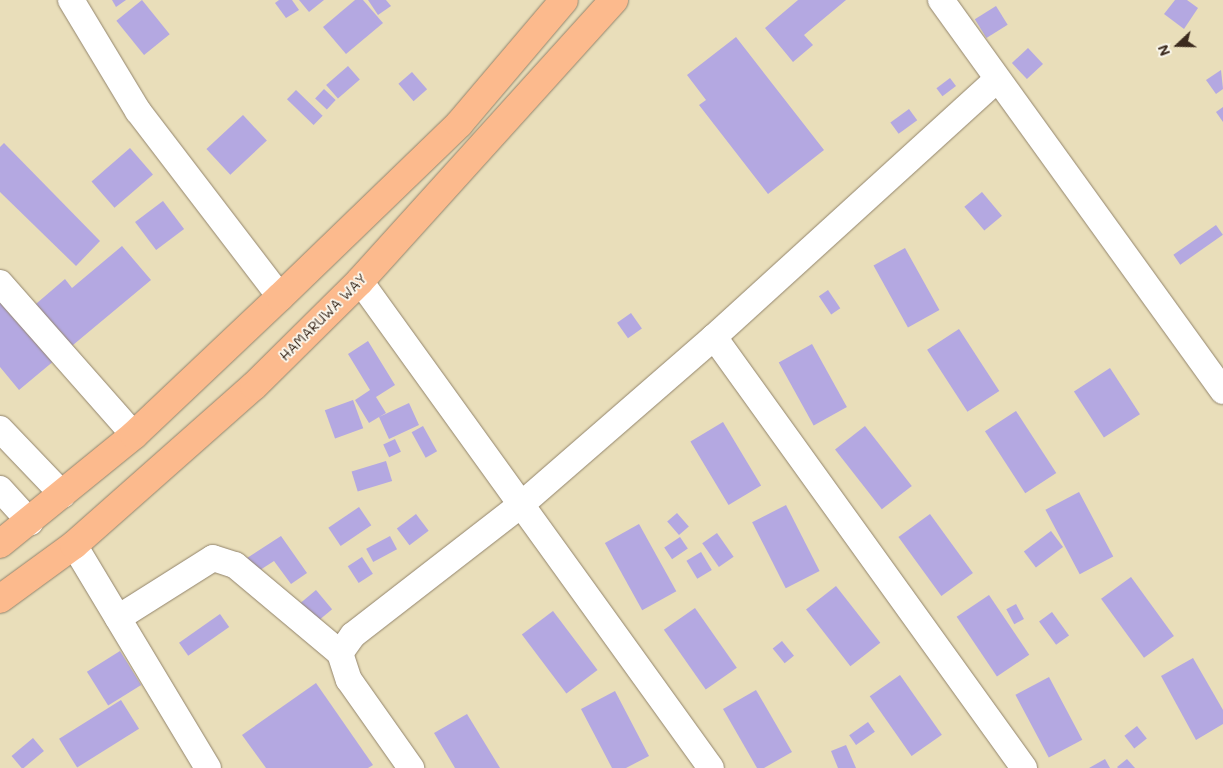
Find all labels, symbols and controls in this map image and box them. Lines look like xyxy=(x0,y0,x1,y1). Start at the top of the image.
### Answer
north arrow xyxy=(1153,20,1203,70)
text: N xyxy=(1153,42,1174,59)
street label: HAMARUWA WAY xyxy=(276,270,370,364)

